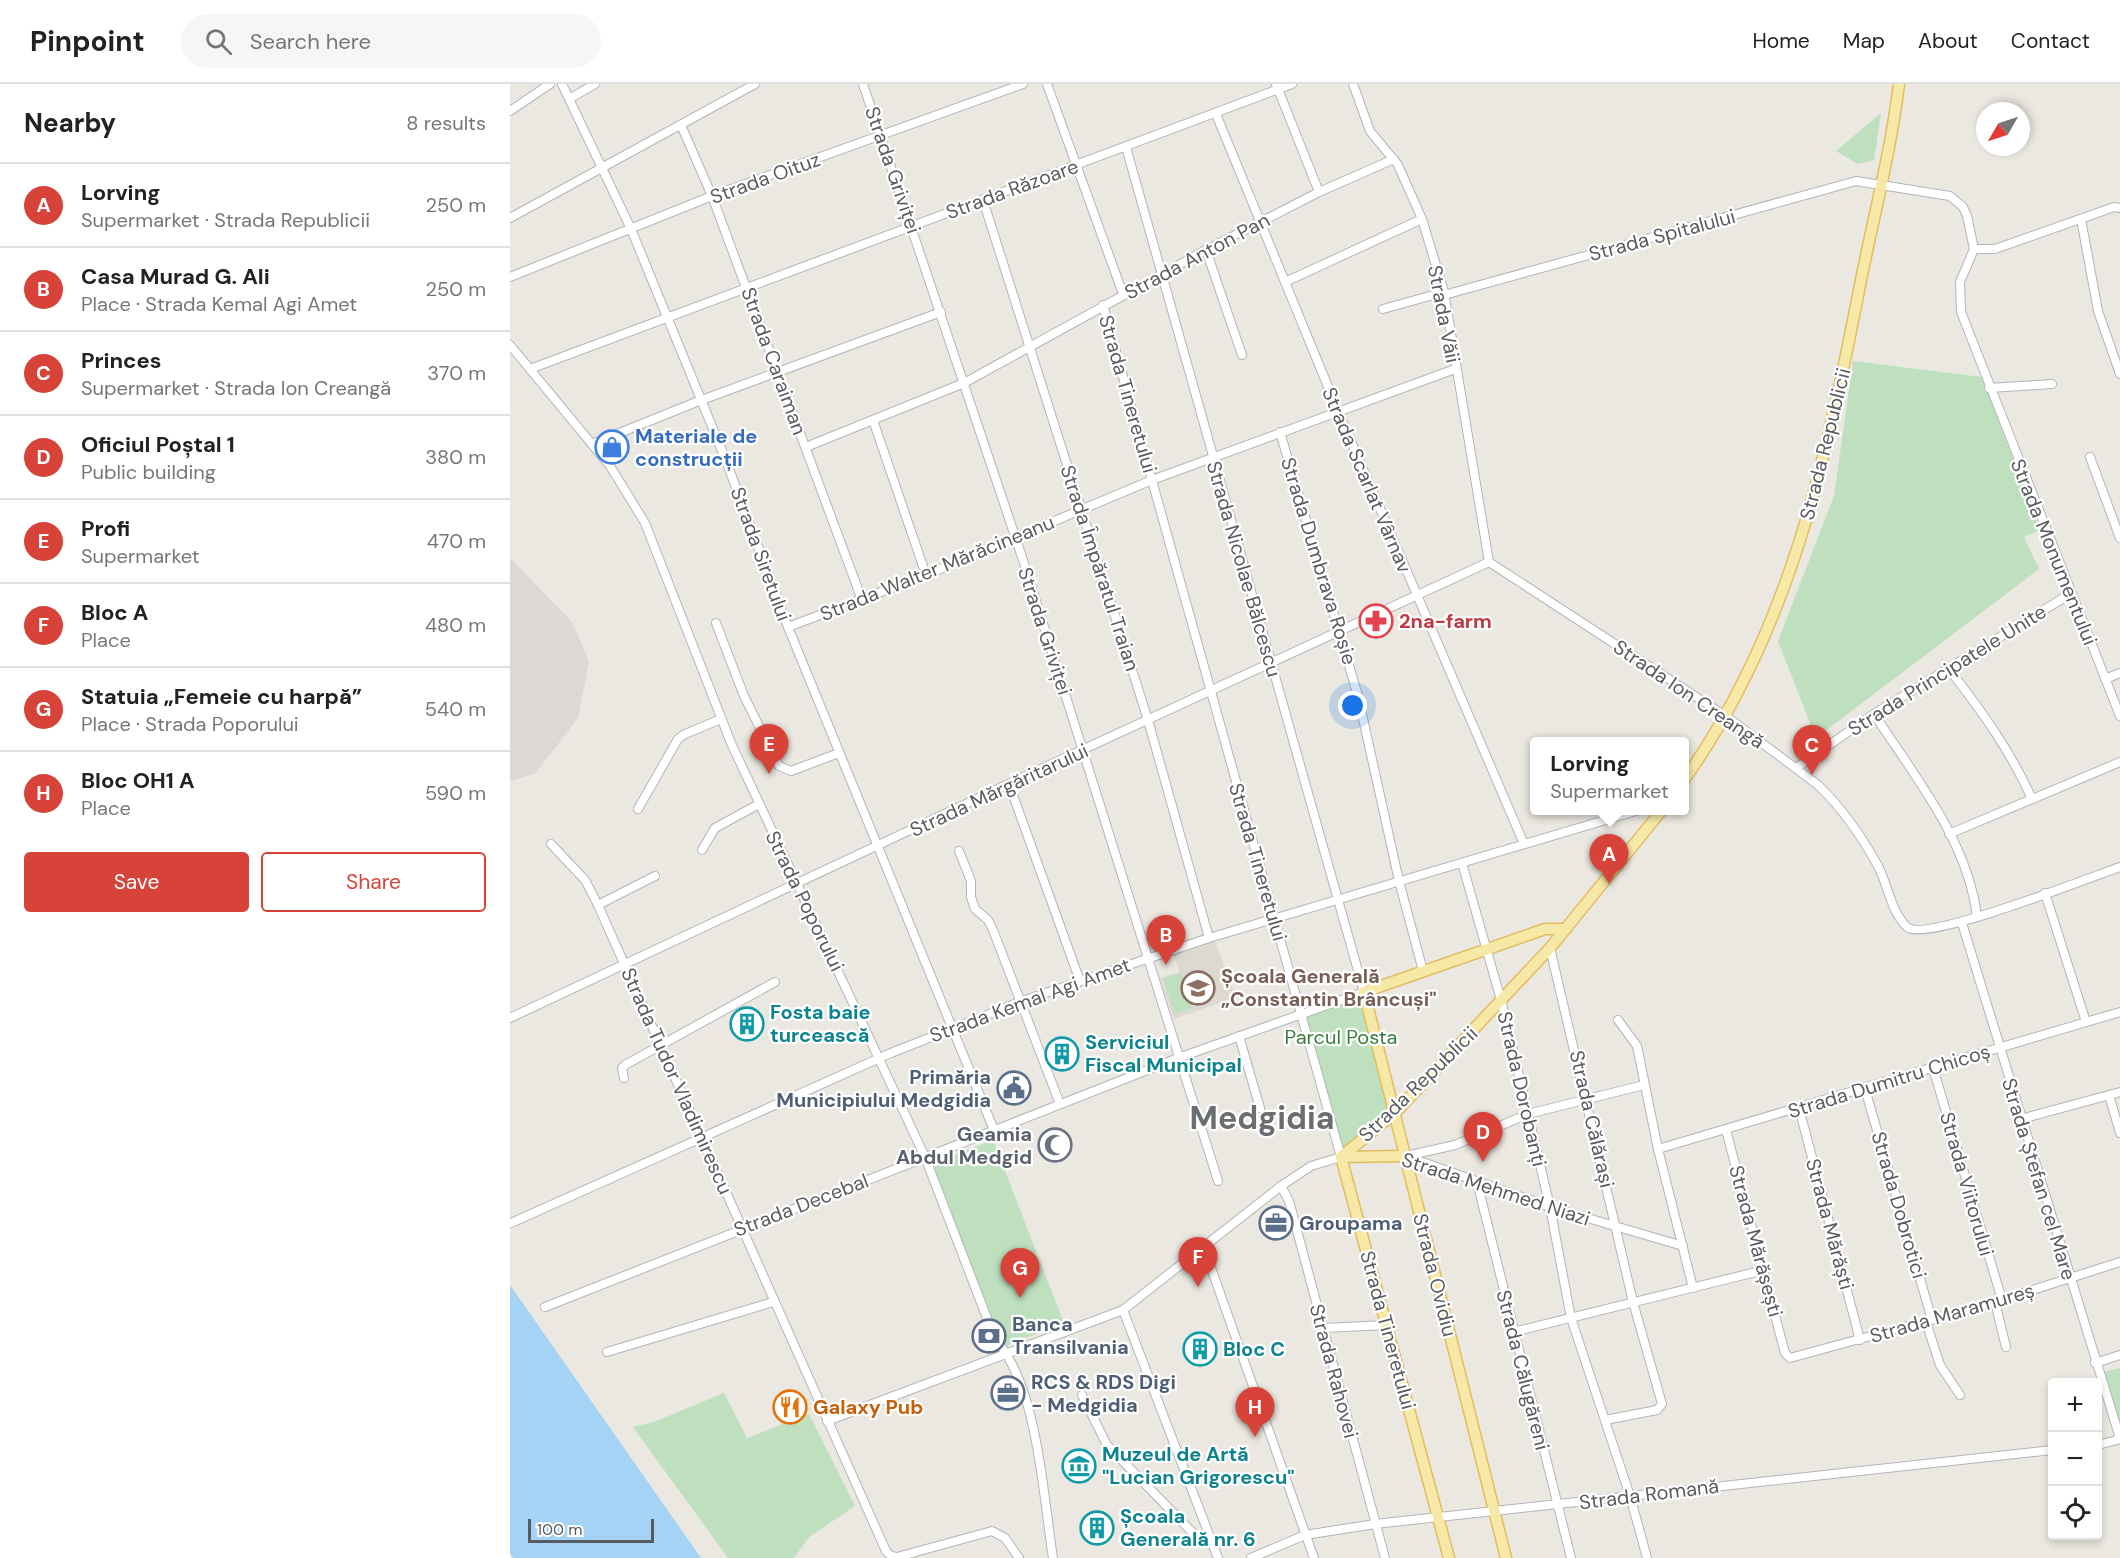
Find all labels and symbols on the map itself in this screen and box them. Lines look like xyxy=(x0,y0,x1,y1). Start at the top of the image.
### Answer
north arrow xyxy=(1976,102,2030,156)
street label: Strada Griviței xyxy=(859,103,927,237)
street label: Strada Oituz xyxy=(706,146,824,210)
street label: Strada Răzoare xyxy=(942,153,1082,225)
street label: Strada Spitalului xyxy=(1586,203,1738,267)
street label: Strada Anton Pan xyxy=(1120,207,1274,305)
street label: Strada Văii xyxy=(1422,263,1466,365)
street label: Strada Caraiman xyxy=(735,284,813,438)
street label: Strada Tineretului xyxy=(1093,312,1163,476)
street label: Strada Republicii xyxy=(1794,365,1856,523)
street label: Strada Scarlat Vârnav xyxy=(1316,383,1418,577)
place label: Materiale de construcții xyxy=(635,423,757,472)
shop icon: Materiale de construcții xyxy=(594,429,630,465)
street label: Strada Dumbrava Roșie xyxy=(1275,454,1363,668)
street label: Strada Monumentului xyxy=(2005,455,2103,649)
street label: Strada Nicolae Bălcescu xyxy=(1201,458,1287,680)
street label: Strada Împăratul Traian xyxy=(1054,462,1146,674)
street label: Strada Siretului xyxy=(725,483,797,625)
street label: Strada Walter Mărăcineanu xyxy=(816,509,1058,627)
street label: Strada Griviței xyxy=(1012,564,1078,698)
street label: Strada Principatele Unite xyxy=(1843,598,2051,742)
pharmacy icon: 2na-farm xyxy=(1358,603,1394,639)
place label: 2na-farm xyxy=(1399,608,1492,634)
street label: Strada Ion Creangă xyxy=(1608,634,1770,754)
your location xyxy=(1338,691,1367,720)
pin: E xyxy=(750,724,788,774)
pin: C xyxy=(1792,726,1832,775)
street label: Strada Mărgăritarului xyxy=(906,737,1092,843)
street label: Strada Tineretului xyxy=(1223,780,1293,944)
street label: Strada Poporului xyxy=(760,826,850,976)
pin: A xyxy=(1590,834,1628,884)
pin: B xyxy=(1146,916,1186,965)
street label: Strada Kemal Agi Amet xyxy=(926,952,1134,1048)
place label: Școala Generală „Constantin Brâncuși" xyxy=(1221,963,1437,1012)
street label: Strada Tudor Vladimirescu xyxy=(615,964,739,1198)
school or university icon: Școala Generală „Constantin Brâncuși" xyxy=(1180,970,1216,1006)
place label: Fosta baie turcească xyxy=(770,999,871,1048)
building icon: Fosta baie turcească xyxy=(729,1006,765,1042)
street label: Strada Dorobanți xyxy=(1492,1009,1552,1169)
street label: Strada Republicii xyxy=(1353,1020,1483,1148)
park label: Parcul Posta xyxy=(1285,1024,1397,1050)
place label: Serviciul Fiscal Municipal xyxy=(1085,1029,1242,1078)
building icon: Serviciul Fiscal Municipal xyxy=(1044,1036,1080,1072)
street label: Strada Dumitru Chicoș xyxy=(1785,1038,1993,1124)
street label: Strada Călărași xyxy=(1564,1048,1620,1190)
place label: Primăria Municipiului Medgidia xyxy=(776,1064,991,1113)
public building icon: Primăria Municipiului Medgidia xyxy=(996,1070,1032,1106)
street label: Strada Ștefan cel Mare xyxy=(1996,1075,2082,1283)
district label: Medgidia xyxy=(1190,1097,1334,1139)
street label: Strada Viitorului xyxy=(1934,1109,2000,1259)
pin: D xyxy=(1464,1112,1502,1162)
place label: Geamia Abdul Medgid xyxy=(896,1121,1032,1170)
mosque icon: Geamia Abdul Medgid xyxy=(1037,1127,1073,1163)
street label: Strada Dobrotici xyxy=(1866,1128,1932,1282)
street label: Strada Mehmed Niazi xyxy=(1398,1146,1594,1232)
street label: Strada Mărăști xyxy=(1800,1156,1860,1292)
street label: Strada Mărășești xyxy=(1723,1162,1789,1320)
street label: Strada Decebal xyxy=(730,1167,872,1243)
office icon: Groupama xyxy=(1258,1205,1294,1241)
place label: Groupama xyxy=(1299,1210,1402,1236)
street label: Strada Ovidiu xyxy=(1407,1211,1463,1339)
pin: F xyxy=(1178,1238,1218,1287)
pin: G xyxy=(1000,1248,1040,1298)
street label: Strada Tineretului xyxy=(1354,1248,1422,1412)
street label: Strada Maramureș xyxy=(1867,1277,2037,1349)
street label: Strada Călugăreni xyxy=(1491,1287,1555,1453)
street label: Strada Rahovei xyxy=(1304,1301,1364,1441)
place label: Banca Transilvania xyxy=(1012,1311,1129,1360)
bank icon: Banca Transilvania xyxy=(971,1318,1007,1354)
building icon: Bloc C xyxy=(1182,1331,1218,1367)
place label: Bloc C xyxy=(1223,1336,1285,1362)
place label: RCS & RDS Digi - Medgidia xyxy=(1031,1369,1176,1418)
office icon: RCS & RDS Digi - Medgidia xyxy=(990,1375,1026,1411)
pin: H xyxy=(1236,1388,1274,1437)
restaurant icon: Galaxy Pub xyxy=(772,1389,808,1425)
place label: Galaxy Pub xyxy=(813,1394,923,1420)
place label: Muzeul de Artă "Lucian Grigorescu" xyxy=(1102,1441,1295,1490)
museum icon: Muzeul de Artă "Lucian Grigorescu" xyxy=(1061,1448,1097,1484)
street label: Strada Romană xyxy=(1578,1473,1720,1515)
place label: Școala Generală nr. 6 xyxy=(1120,1503,1256,1552)
building icon: Școala Generală nr. 6 xyxy=(1079,1510,1115,1546)
scale bar xyxy=(528,1516,654,1544)

